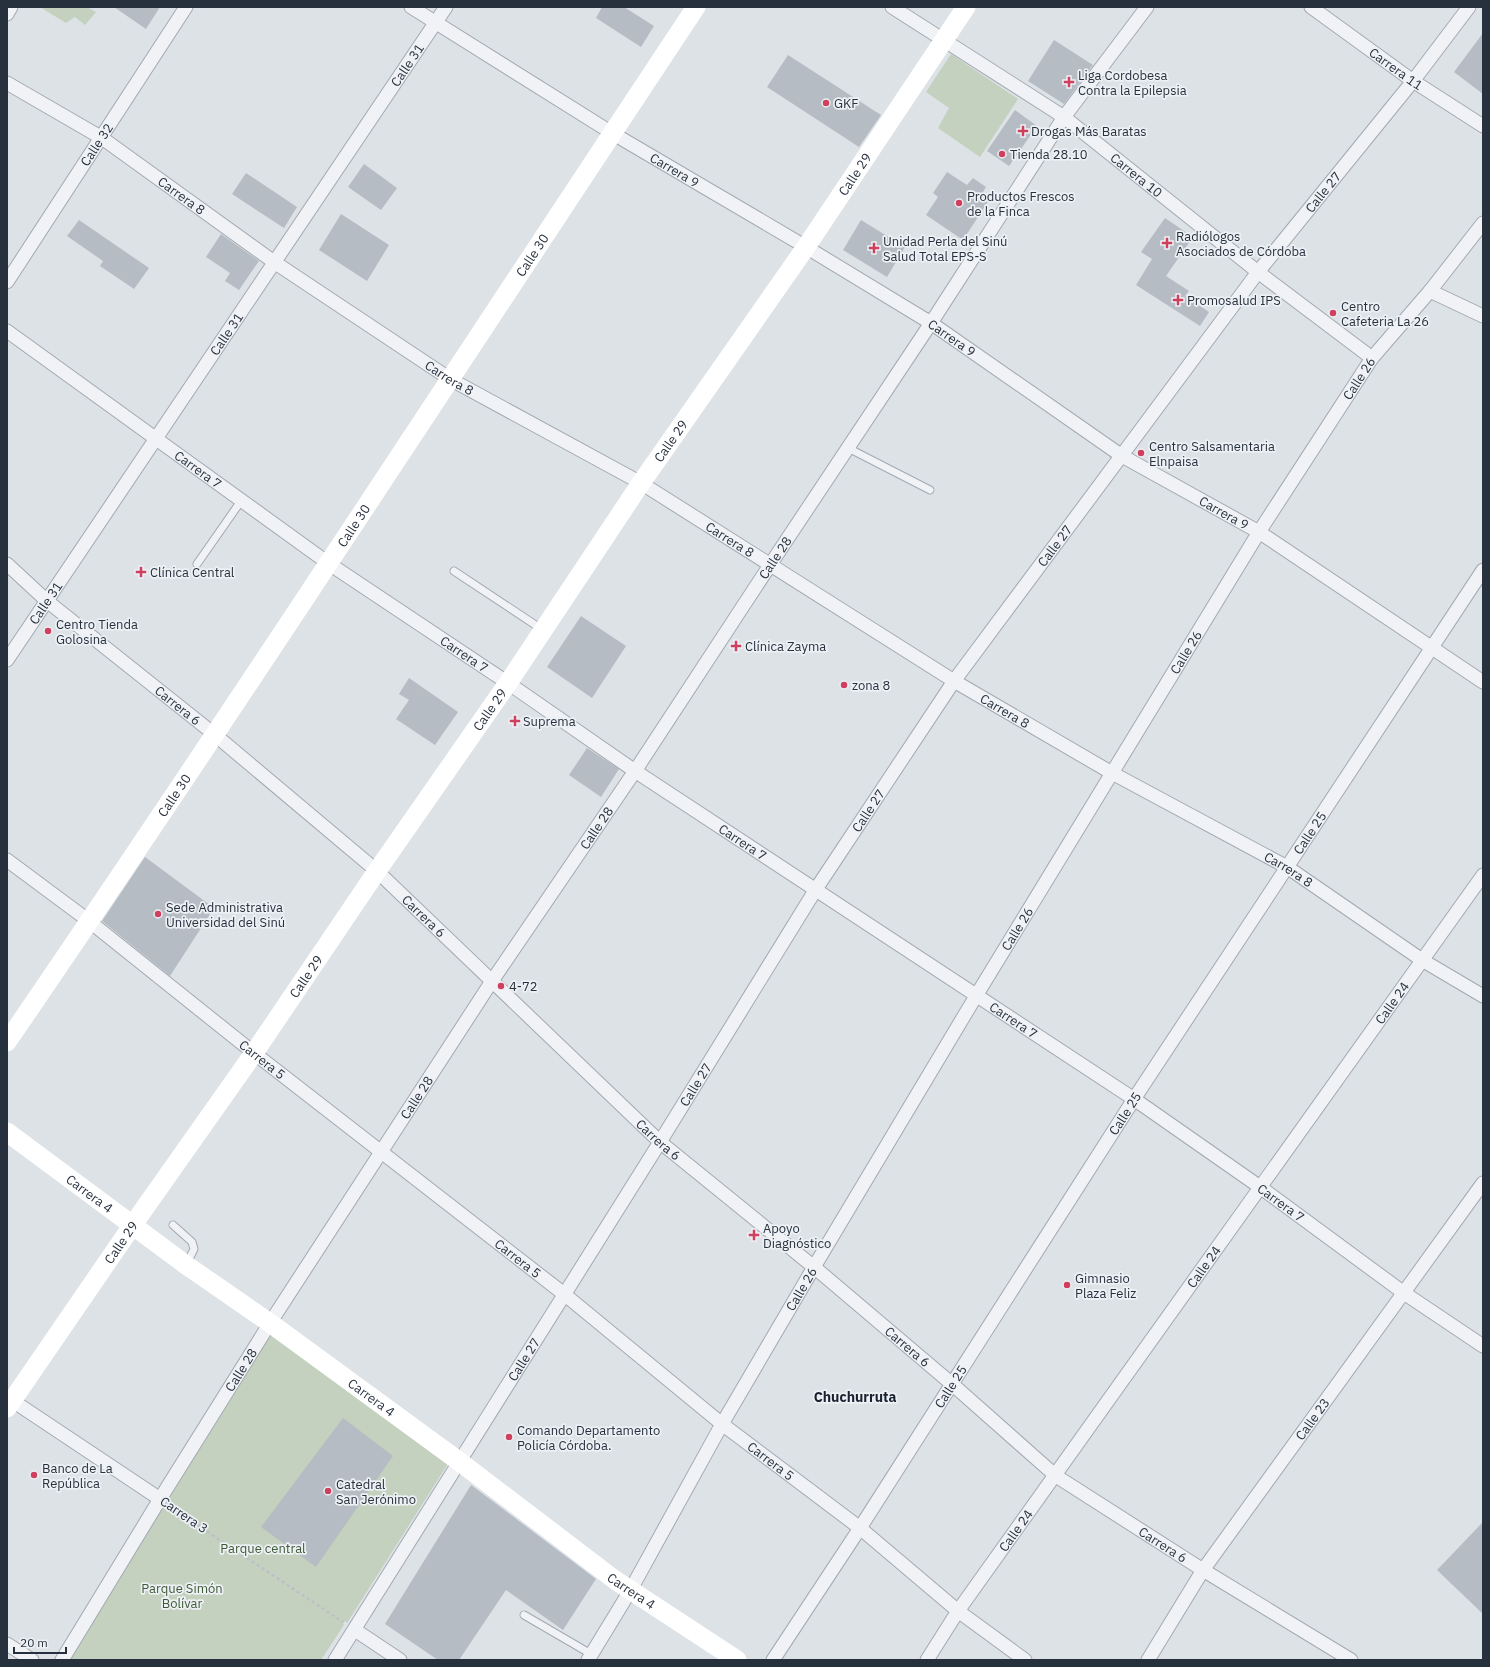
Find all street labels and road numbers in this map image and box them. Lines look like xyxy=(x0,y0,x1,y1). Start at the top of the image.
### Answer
street label: Calle 31 xyxy=(387,40,428,90)
street label: Carrera 11 xyxy=(1366,44,1426,94)
street label: Calle 32 xyxy=(76,120,117,169)
street label: Carrera 9 xyxy=(647,149,702,191)
street label: Calle 29 xyxy=(834,149,875,199)
street label: Carrera 10 xyxy=(1107,149,1166,201)
street label: Calle 27 xyxy=(1301,168,1345,216)
street label: Carrera 8 xyxy=(155,173,209,218)
street label: Calle 30 xyxy=(512,230,552,280)
street label: Calle 31 xyxy=(206,309,247,358)
street label: Carrera 9 xyxy=(925,315,979,360)
street label: Calle 26 xyxy=(1339,353,1379,403)
street label: Carrera 8 xyxy=(422,356,477,399)
street label: Calle 29 xyxy=(650,416,691,465)
street label: Carrera 7 xyxy=(171,446,225,492)
street label: Carrera 9 xyxy=(1196,492,1252,533)
street label: Calle 30 xyxy=(333,501,374,550)
street label: Carrera 8 xyxy=(703,518,758,561)
street label: Calle 27 xyxy=(1033,521,1076,570)
street label: Calle 28 xyxy=(755,533,795,582)
street label: Calle 31 xyxy=(25,578,66,627)
street label: Calle 26 xyxy=(1166,627,1206,677)
street label: Carrera 7 xyxy=(437,632,492,676)
street label: Carrera 6 xyxy=(152,682,205,729)
street label: Calle 29 xyxy=(469,685,510,734)
street label: Carrera 8 xyxy=(977,690,1033,732)
street label: Calle 30 xyxy=(154,770,195,820)
street label: Calle 27 xyxy=(848,786,888,835)
street label: Calle 28 xyxy=(576,803,617,852)
street label: Calle 25 xyxy=(1289,808,1330,858)
street label: Carrera 7 xyxy=(716,820,770,864)
street label: Carrera 8 xyxy=(1261,848,1316,891)
street label: Carrera 6 xyxy=(399,891,449,941)
street label: Calle 26 xyxy=(997,904,1037,954)
street label: Calle 29 xyxy=(285,952,326,1001)
street label: Calle 24 xyxy=(1371,978,1413,1027)
street label: Carrera 7 xyxy=(986,998,1041,1042)
street label: Carrera 5 xyxy=(236,1036,289,1083)
street label: Calle 27 xyxy=(676,1060,715,1109)
street label: Calle 28 xyxy=(396,1073,437,1122)
street label: Calle 25 xyxy=(1105,1089,1145,1138)
street label: Carrera 6 xyxy=(633,1115,684,1164)
street label: Carrera 4 xyxy=(63,1170,117,1217)
street label: Carrera 7 xyxy=(1254,1180,1308,1225)
street label: Calle 29 xyxy=(100,1218,141,1267)
street label: Carrera 5 xyxy=(491,1235,545,1282)
street label: Calle 24 xyxy=(1183,1242,1225,1291)
street label: Calle 26 xyxy=(782,1264,821,1314)
street label: Carrera 6 xyxy=(882,1322,934,1371)
street label: Calle 27 xyxy=(504,1334,544,1384)
street label: Calle 28 xyxy=(221,1345,261,1394)
street label: Calle 25 xyxy=(930,1362,970,1411)
street label: Carrera 4 xyxy=(345,1374,399,1420)
street label: Calle 23 xyxy=(1291,1394,1333,1443)
street label: Carrera 5 xyxy=(744,1438,798,1484)
street label: Carrera 3 xyxy=(157,1493,211,1537)
street label: Calle 24 xyxy=(995,1506,1036,1555)
street label: Carrera 6 xyxy=(1136,1523,1191,1566)
street label: Carrera 4 xyxy=(604,1569,659,1613)

